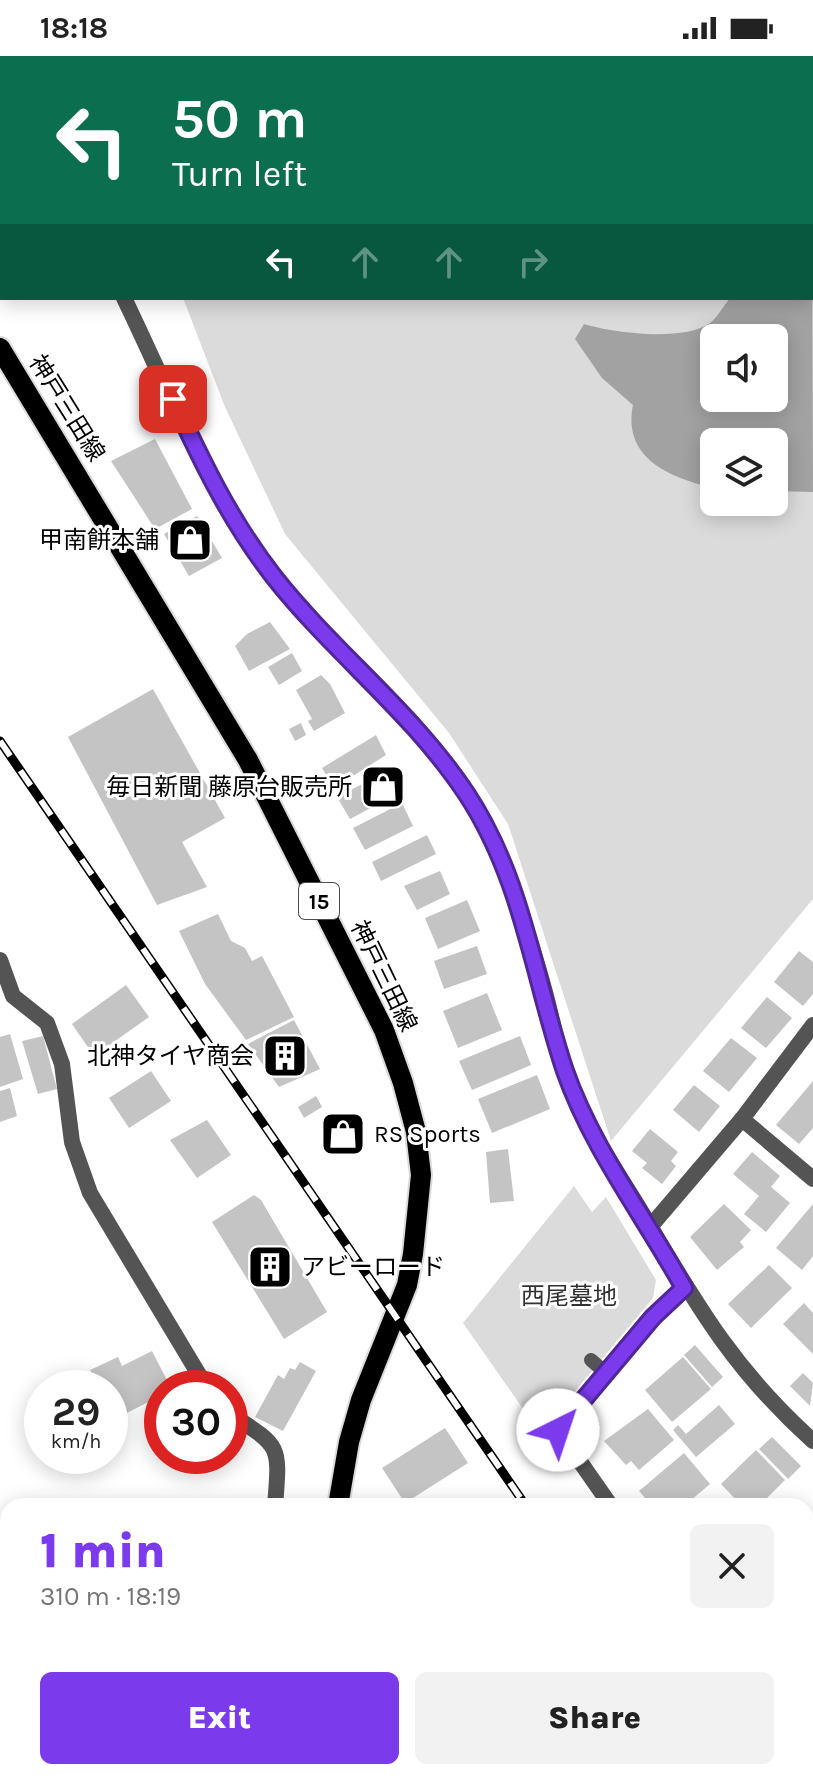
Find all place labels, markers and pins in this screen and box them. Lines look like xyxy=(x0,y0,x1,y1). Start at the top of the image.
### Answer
pin xyxy=(139,365,207,433)
shop icon: 甲南餅本舗 xyxy=(166,516,214,564)
place label: 甲南餅本舗 xyxy=(39,526,159,554)
shop icon: 毎日新聞 藤原台販売所 xyxy=(359,763,407,811)
place label: 毎日新聞 藤原台販売所 xyxy=(106,773,352,801)
building icon: 北神タイヤ商会 xyxy=(261,1032,309,1080)
place label: 北神タイヤ商会 xyxy=(87,1042,254,1070)
shop icon: RS Sports xyxy=(319,1110,367,1158)
place label: RS Sports xyxy=(374,1120,481,1148)
building icon: アビーロード xyxy=(246,1243,294,1291)
place label: アビーロード xyxy=(301,1253,445,1281)

